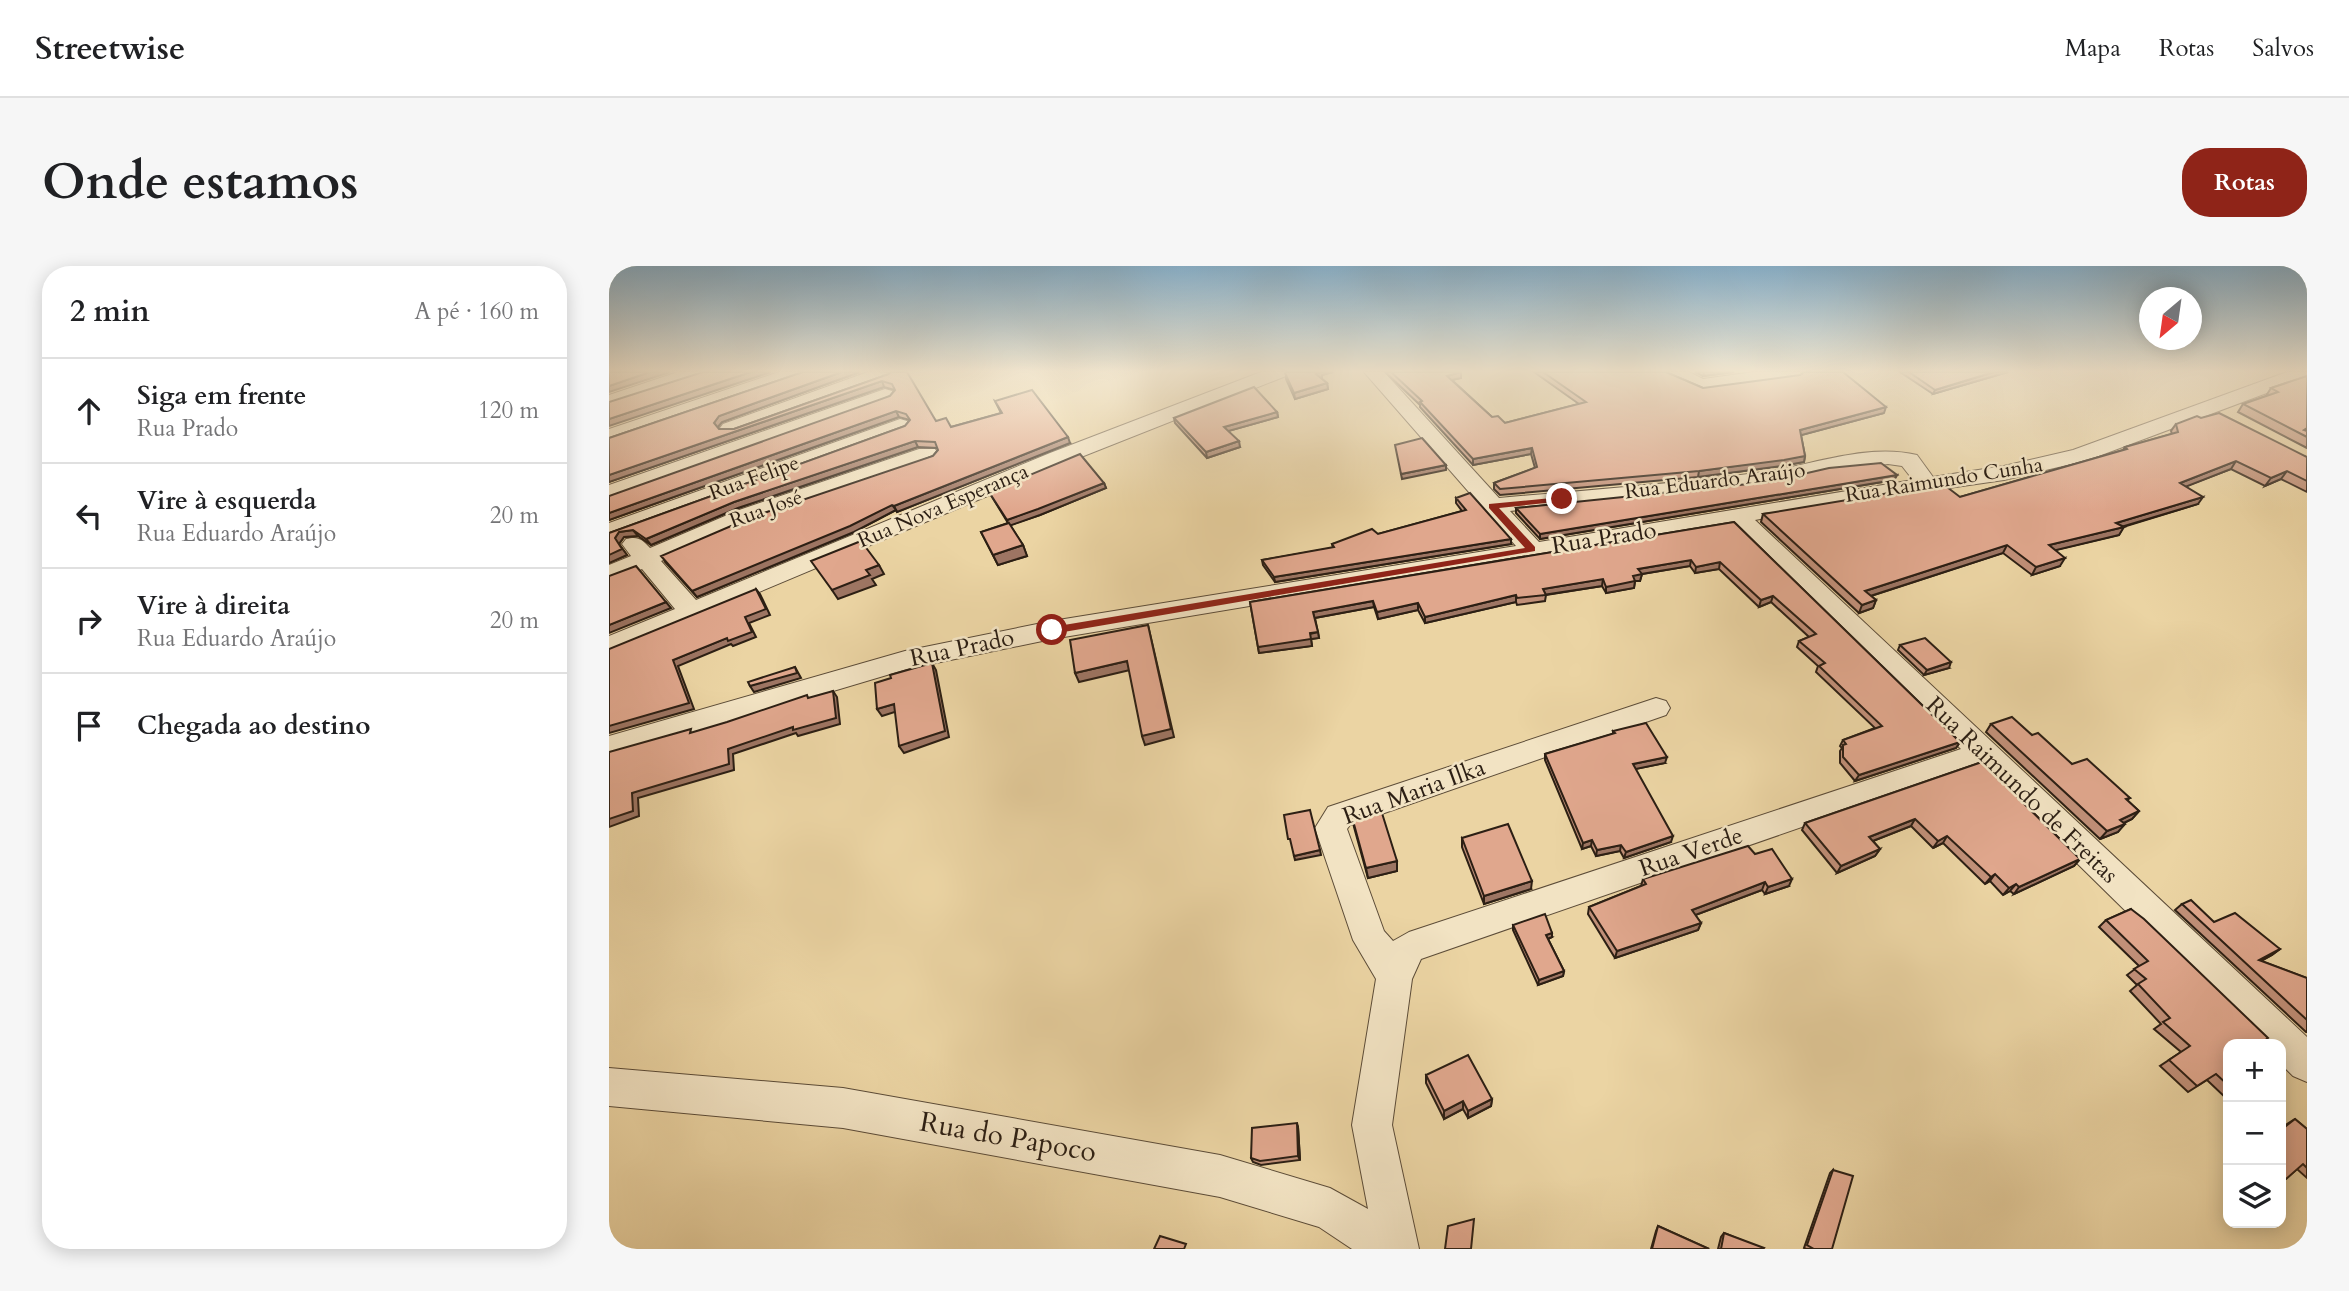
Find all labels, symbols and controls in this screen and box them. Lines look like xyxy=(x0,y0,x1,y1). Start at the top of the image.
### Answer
text: Streetwise xyxy=(35,26,185,71)
text: Mapa xyxy=(2065,32,2121,65)
text: Rotas xyxy=(2159,32,2214,65)
text: Salvos xyxy=(2252,32,2314,65)
button: Rotas xyxy=(2182,148,2307,217)
text: Onde estamos xyxy=(42,149,358,216)
north arrow xyxy=(2139,287,2202,350)
text: 2 min xyxy=(70,291,150,332)
text: A pé · 160 m xyxy=(415,296,539,327)
text: Siga em frente xyxy=(137,378,306,413)
icon: ahead xyxy=(70,392,108,430)
text: 120 m xyxy=(478,395,539,426)
text: Rua Prado xyxy=(137,413,238,444)
street label: Rua Felipe xyxy=(705,448,803,508)
street label: Rua Raimundo Cunha xyxy=(1843,450,2045,510)
street label: Rua Eduardo Araújo xyxy=(1623,456,1807,506)
street label: Rua Nova Esperança xyxy=(853,457,1033,555)
street label: Rua José xyxy=(725,482,807,536)
text: Vire à esquerda xyxy=(137,483,317,518)
route end xyxy=(1546,483,1577,514)
icon: left xyxy=(70,497,108,535)
text: 20 m xyxy=(490,500,539,531)
street label: Rua Prado xyxy=(1549,513,1659,563)
text: Rua Eduardo Araújo xyxy=(137,518,336,549)
text: Vire à direita xyxy=(137,588,290,623)
icon: right xyxy=(70,602,108,640)
text: 20 m xyxy=(490,605,539,636)
route start xyxy=(1036,614,1067,645)
street label: Rua Prado xyxy=(907,621,1017,675)
text: Rua Eduardo Araújo xyxy=(137,623,336,654)
street label: Rua Raimundo de Freitas xyxy=(1919,689,2125,891)
icon: arrive xyxy=(70,707,108,745)
text: Chegada ao destino xyxy=(137,708,370,743)
street label: Rua Maria Ilka xyxy=(1338,751,1490,833)
street label: Rua Verde xyxy=(1635,819,1747,885)
map controls xyxy=(2223,1039,2286,1228)
button: + xyxy=(2223,1039,2286,1102)
button: − xyxy=(2223,1102,2286,1165)
street label: Rua do Papoco xyxy=(917,1103,1099,1171)
button: layers xyxy=(2223,1165,2286,1228)

